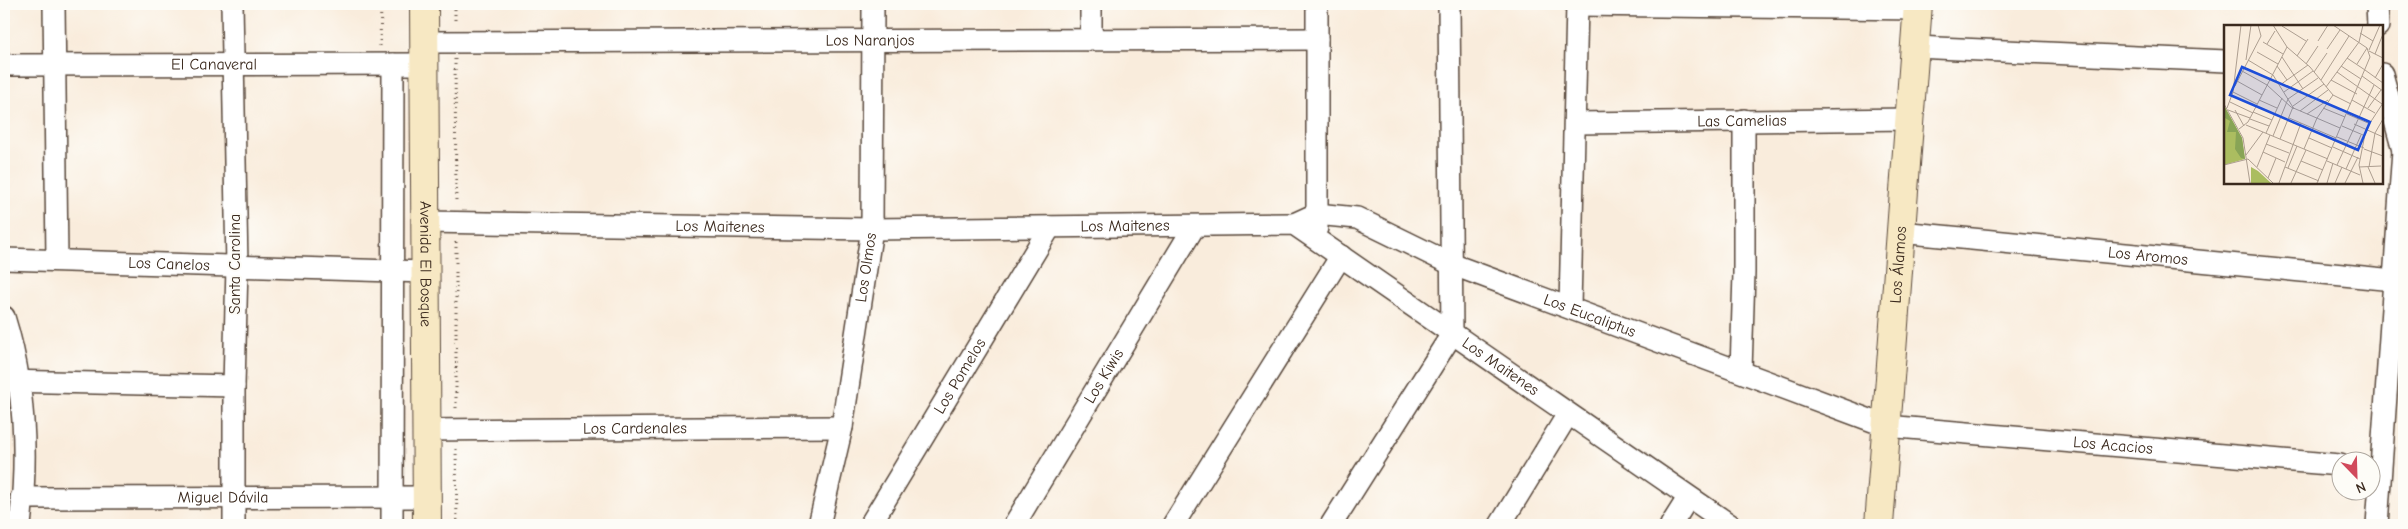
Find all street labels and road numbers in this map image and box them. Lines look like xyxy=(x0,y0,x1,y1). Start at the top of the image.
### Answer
street label: Los Naranjos xyxy=(826,31,915,50)
street label: El Canaveral xyxy=(171,55,257,74)
street label: Las Camelias xyxy=(1697,111,1787,131)
street label: Avenida El Bosque xyxy=(416,201,435,327)
street label: Santa Carolina xyxy=(226,214,244,314)
street label: Los Maitenes xyxy=(1080,216,1170,236)
street label: Los Maitenes xyxy=(675,217,765,236)
street label: Los Álamos xyxy=(1887,225,1910,304)
street label: Los Olmos xyxy=(852,231,880,304)
street label: Los Aromos xyxy=(2107,243,2189,269)
street label: Los Canelos xyxy=(128,254,210,274)
street label: Los Eucaliptus xyxy=(1541,290,1639,341)
street label: Los Maitenes xyxy=(1459,334,1543,399)
street label: Los Pomelos xyxy=(930,335,990,417)
street label: Los Kiwis xyxy=(1081,345,1128,407)
street label: Los Cardenales xyxy=(583,419,687,438)
street label: Los Acacios xyxy=(2072,433,2154,458)
street label: Miguel Dávila xyxy=(177,488,269,507)

